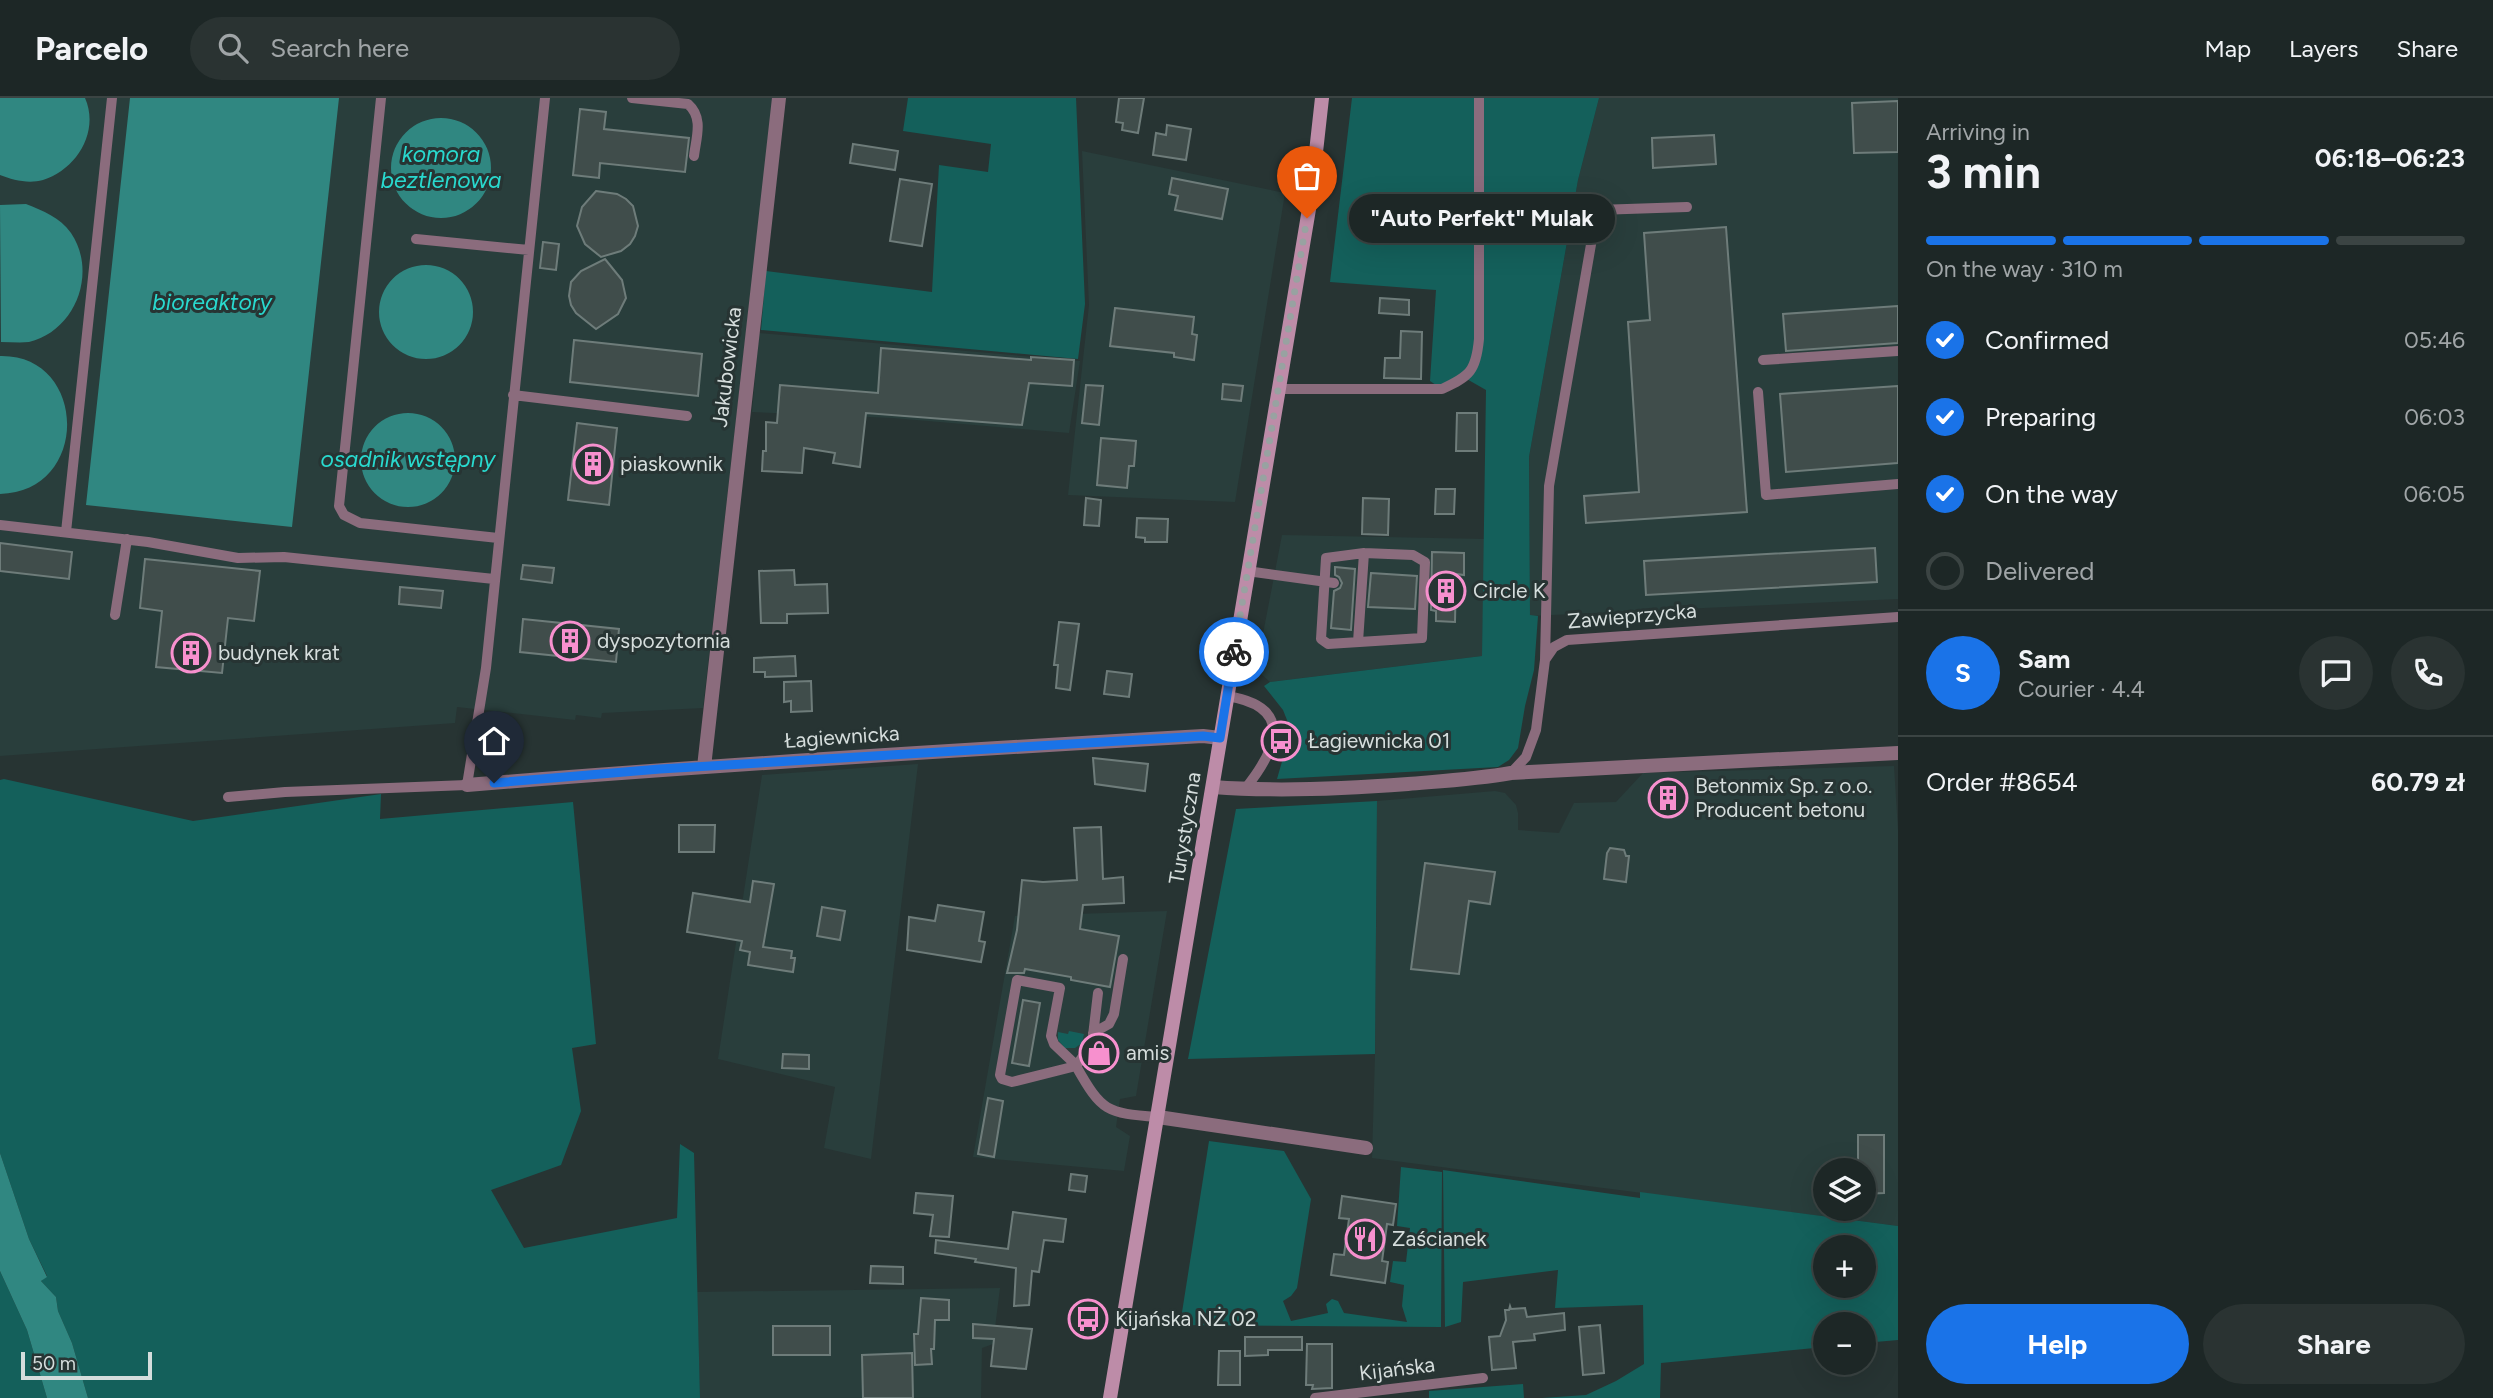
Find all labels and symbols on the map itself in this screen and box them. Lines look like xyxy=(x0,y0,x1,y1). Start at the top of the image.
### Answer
water label: komora beztlenowa xyxy=(380,140,502,194)
pin xyxy=(1277,146,1337,218)
callout: "Auto Perfekt" Mulak xyxy=(1349,194,1615,242)
water label: bioreaktory xyxy=(152,288,273,316)
street label: Jakubowicka xyxy=(707,305,746,429)
building icon: piaskownik xyxy=(572,443,614,485)
water label: osadnik wstępny xyxy=(321,445,496,473)
place label: piaskownik xyxy=(620,451,724,476)
building icon: Circle K xyxy=(1425,570,1467,612)
place label: Circle K xyxy=(1473,578,1546,603)
street label: Zawieprzycka xyxy=(1566,597,1698,634)
courier xyxy=(1199,617,1269,687)
building icon: dyspozytornia xyxy=(549,620,591,662)
place label: dyspozytornia xyxy=(597,628,731,653)
building icon: budynek krat xyxy=(170,632,212,674)
place label: budynek krat xyxy=(218,640,340,665)
pin xyxy=(464,711,524,783)
street label: Łagiewnicka xyxy=(784,720,900,753)
bus stop icon: Łagiewnicka 01 xyxy=(1260,720,1302,762)
place label: Łagiewnicka 01 xyxy=(1308,728,1450,753)
street label: Turystyczna xyxy=(1163,770,1206,886)
place label: Betonmix Sp. z o.o. Producent betonu xyxy=(1695,773,1872,822)
building icon: Betonmix Sp. z o.o. Producent betonu xyxy=(1647,777,1689,819)
shop icon: amis xyxy=(1078,1032,1120,1074)
place label: amis xyxy=(1126,1040,1169,1065)
restaurant icon: Zaścianek xyxy=(1344,1218,1386,1260)
place label: Zaścianek xyxy=(1392,1226,1487,1251)
bus stop icon: Kijańska NŻ 02 xyxy=(1067,1298,1109,1340)
place label: Kijańska NŻ 02 xyxy=(1115,1306,1257,1331)
scale bar xyxy=(21,1349,152,1381)
street label: Kijańska xyxy=(1358,1351,1436,1386)

